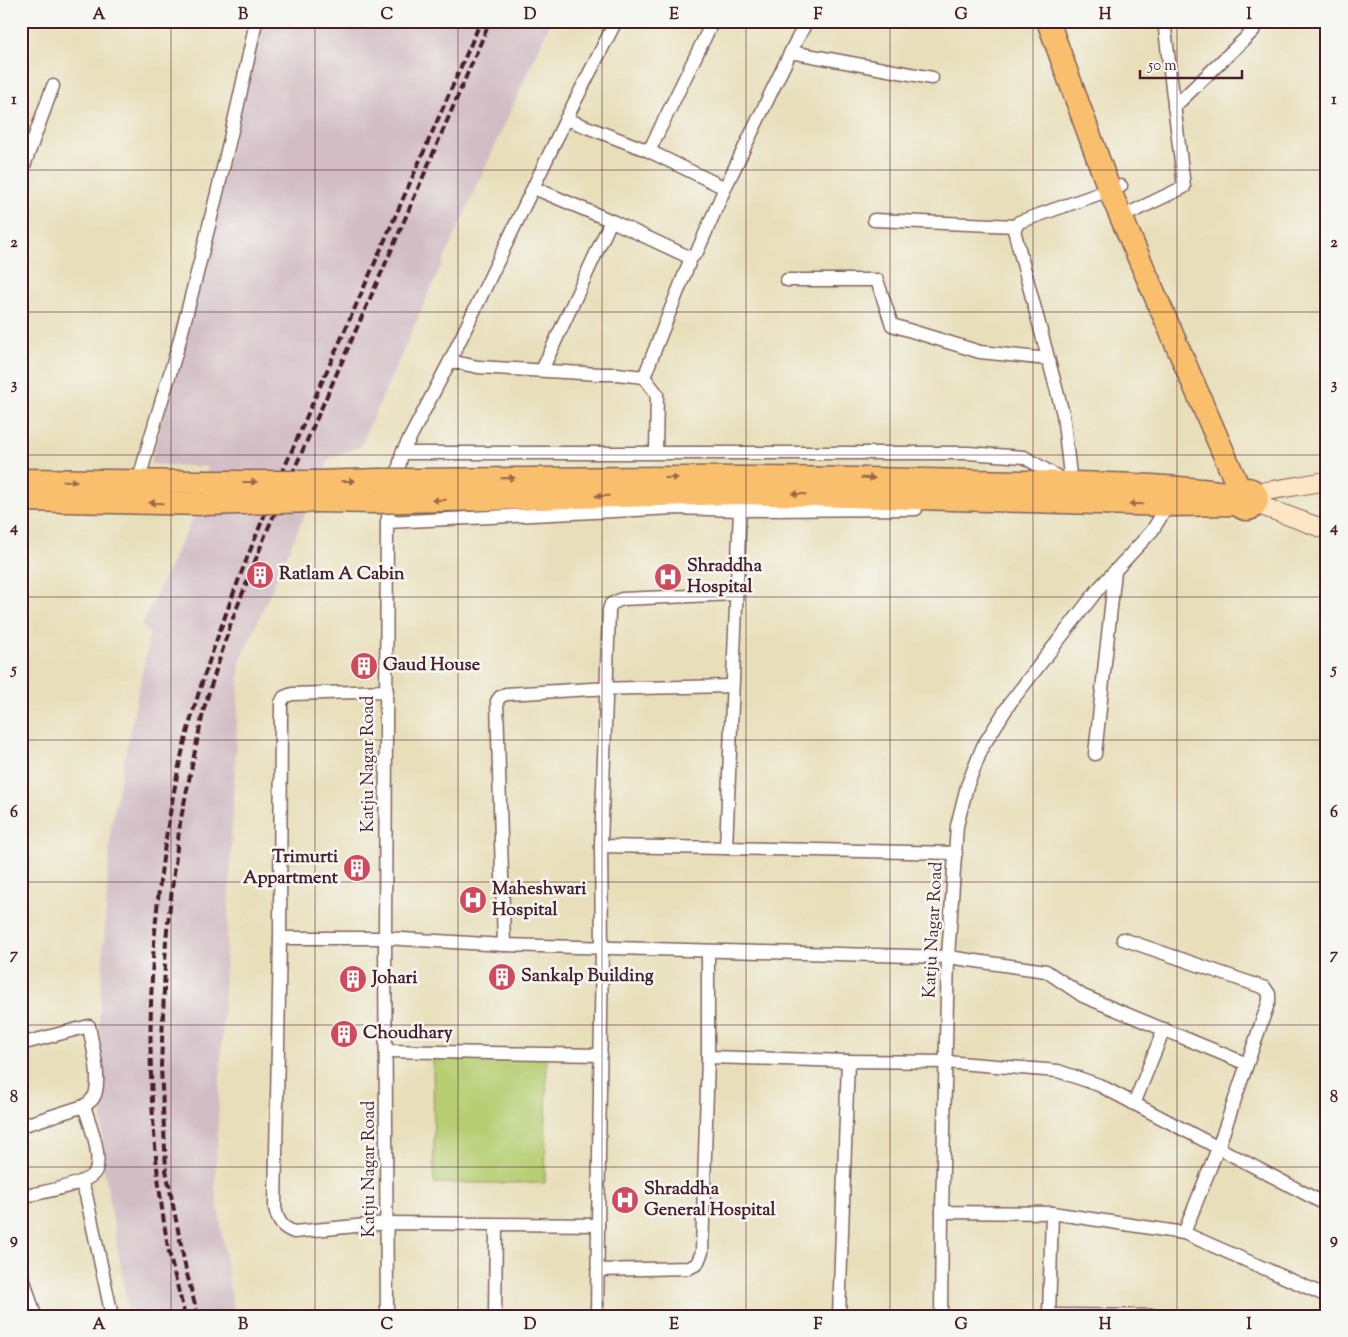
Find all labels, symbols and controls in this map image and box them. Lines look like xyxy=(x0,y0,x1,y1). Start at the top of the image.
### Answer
text: A xyxy=(93,4,106,27)
text: B xyxy=(238,4,248,27)
text: C xyxy=(381,4,394,27)
text: D xyxy=(524,4,537,27)
text: E xyxy=(669,4,679,27)
text: F xyxy=(814,4,823,27)
text: G xyxy=(954,4,968,27)
text: H xyxy=(1099,4,1112,27)
text: I xyxy=(1246,4,1252,27)
scale bar xyxy=(1140,48,1243,80)
text: 50 m xyxy=(1147,56,1177,77)
text: 1 xyxy=(11,89,17,112)
text: 1 xyxy=(1331,89,1337,112)
text: 2 xyxy=(10,232,18,255)
text: 2 xyxy=(1330,232,1338,255)
text: 3 xyxy=(11,374,18,397)
text: 3 xyxy=(1331,374,1338,397)
one-way arrow xyxy=(501,474,517,482)
one-way arrow xyxy=(663,474,679,482)
one-way arrow xyxy=(861,475,877,483)
one-way arrow xyxy=(340,476,356,484)
one-way arrow xyxy=(62,477,78,485)
one-way arrow xyxy=(242,478,258,486)
one-way arrow xyxy=(791,490,807,498)
one-way arrow xyxy=(593,493,609,501)
one-way arrow xyxy=(431,497,447,505)
one-way arrow xyxy=(147,499,163,507)
one-way arrow xyxy=(1128,499,1144,507)
text: 4 xyxy=(9,517,18,540)
text: 4 xyxy=(1329,517,1338,540)
place label: Shraddha Hospital xyxy=(687,554,763,601)
building icon: Ratlam A Cabin xyxy=(245,560,275,590)
place label: Ratlam A Cabin xyxy=(279,562,405,588)
hospital icon: Shraddha Hospital xyxy=(653,562,683,592)
building icon: Gaud House xyxy=(349,651,379,681)
place label: Gaud House xyxy=(383,653,481,679)
text: 5 xyxy=(9,659,17,682)
text: 5 xyxy=(1329,659,1337,682)
street label: Katju Nagar Road xyxy=(356,696,382,832)
text: 6 xyxy=(10,802,18,825)
text: 6 xyxy=(1330,802,1338,825)
place label: Trimurti Appartment xyxy=(243,845,339,892)
building icon: Trimurti Appartment xyxy=(342,853,372,883)
street label: Katju Nagar Road xyxy=(917,861,951,999)
place label: Maheshwari Hospital xyxy=(492,877,587,924)
hospital icon: Maheshwari Hospital xyxy=(458,885,488,915)
text: 7 xyxy=(10,944,19,967)
text: 7 xyxy=(1330,944,1339,967)
building icon: Sankalp Building xyxy=(487,962,517,992)
building icon: Johari xyxy=(338,964,368,994)
place label: Sankalp Building xyxy=(521,964,654,990)
place label: Johari xyxy=(370,966,418,992)
building icon: Choudhary xyxy=(329,1019,359,1049)
place label: Choudhary xyxy=(363,1021,453,1047)
text: 8 xyxy=(10,1087,18,1110)
text: 8 xyxy=(1330,1087,1338,1110)
street label: Katju Nagar Road xyxy=(357,1101,383,1237)
place label: Shraddha General Hospital xyxy=(644,1177,776,1224)
hospital icon: Shraddha General Hospital xyxy=(610,1185,640,1215)
text: 9 xyxy=(10,1229,18,1252)
text: 9 xyxy=(1330,1229,1338,1252)
text: A xyxy=(93,1314,106,1337)
text: B xyxy=(238,1314,248,1337)
text: C xyxy=(381,1314,394,1337)
text: D xyxy=(524,1314,537,1337)
text: E xyxy=(669,1314,679,1337)
text: F xyxy=(814,1314,823,1337)
text: G xyxy=(954,1314,968,1337)
text: H xyxy=(1099,1314,1112,1337)
text: I xyxy=(1246,1314,1252,1337)

